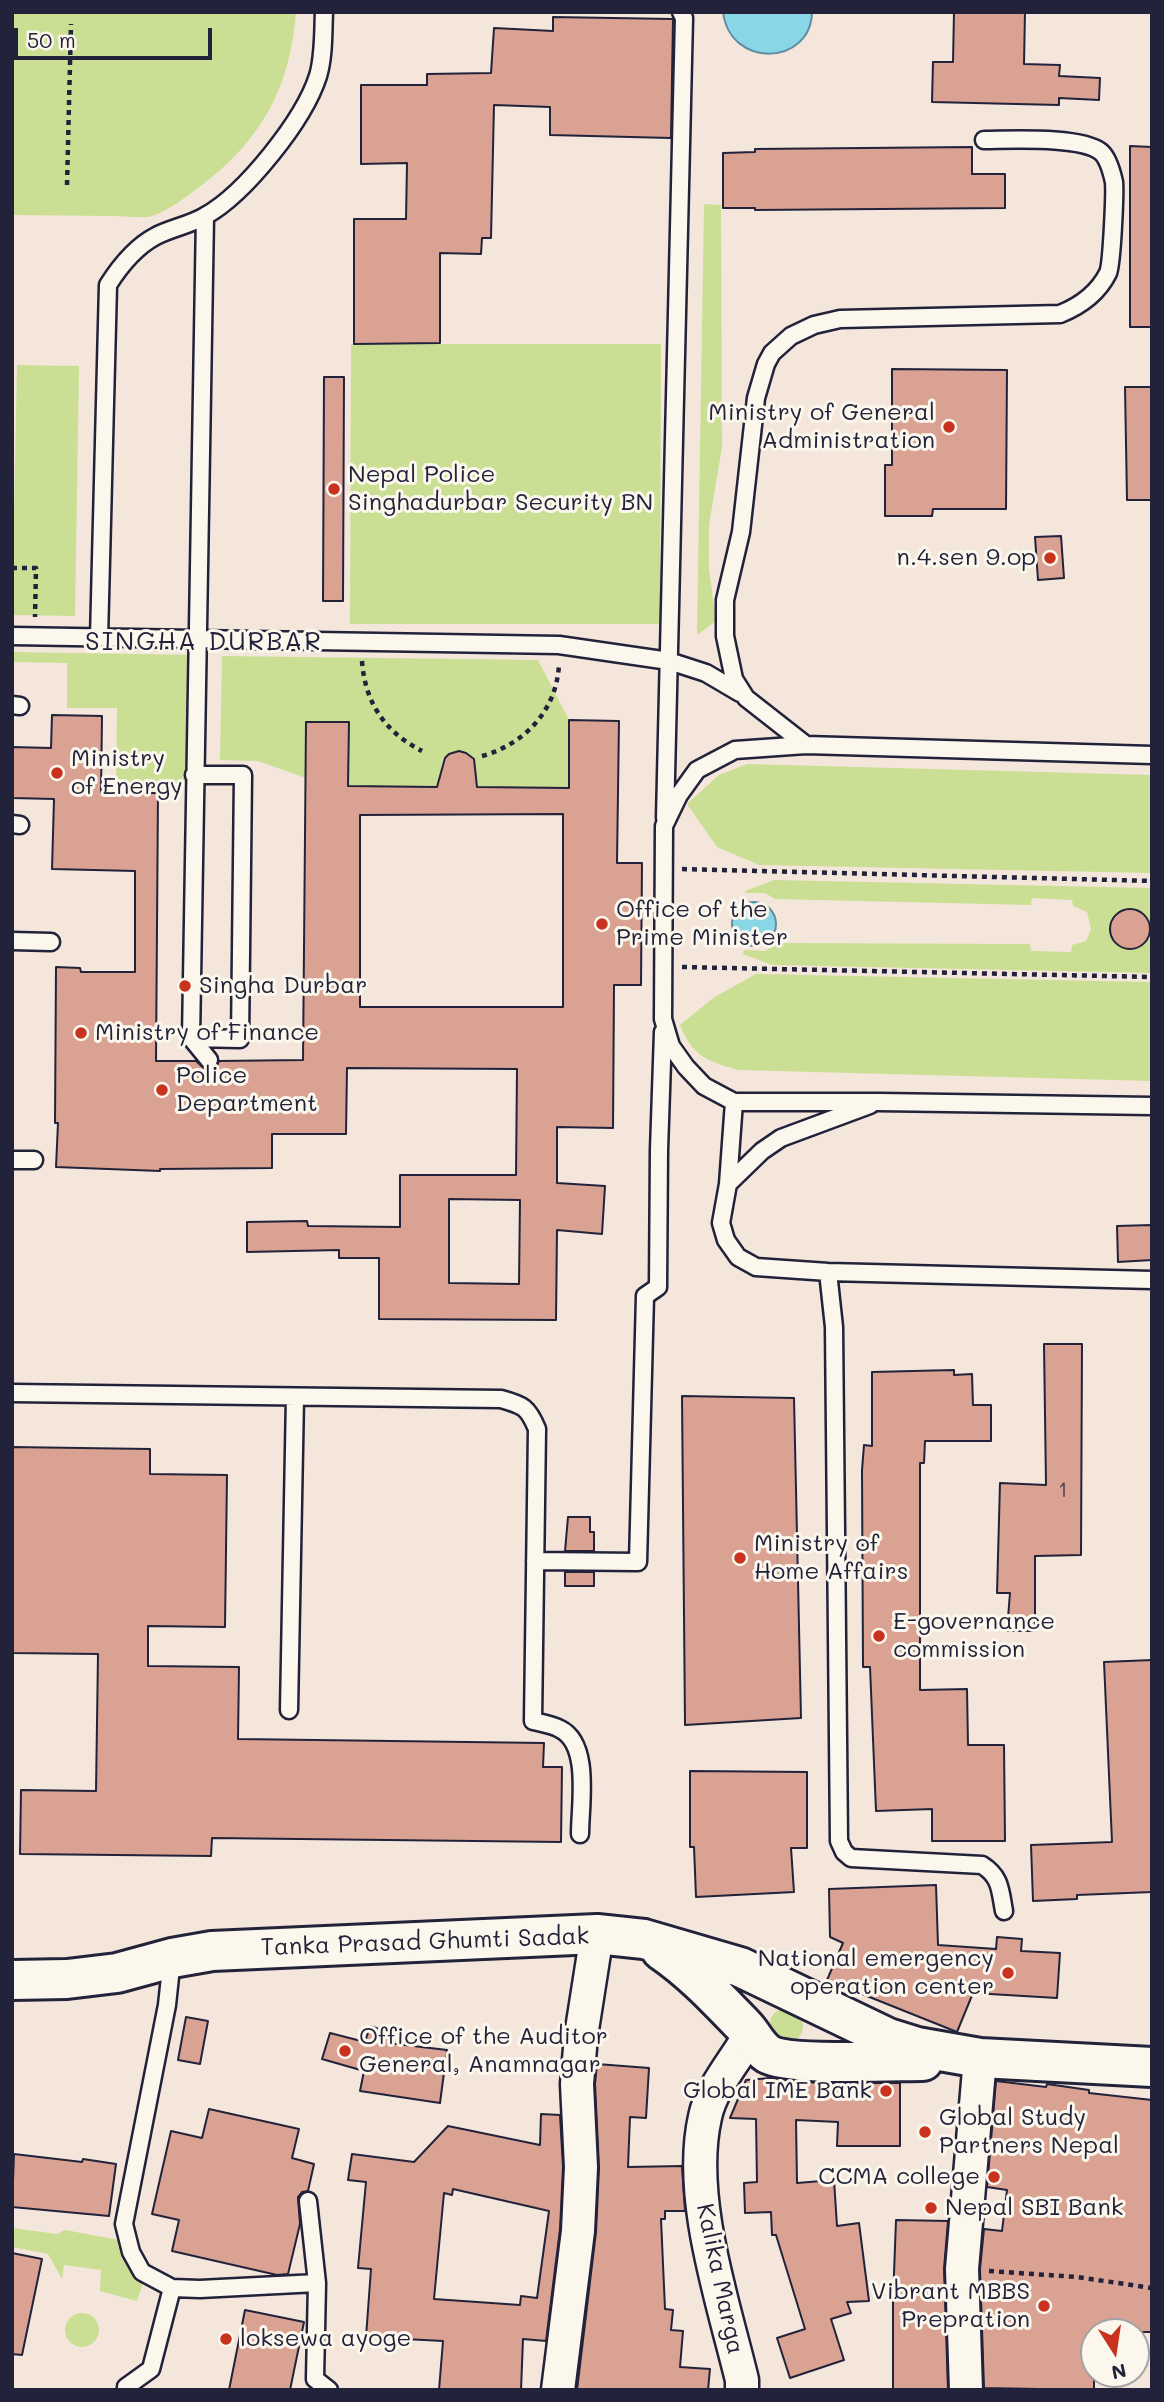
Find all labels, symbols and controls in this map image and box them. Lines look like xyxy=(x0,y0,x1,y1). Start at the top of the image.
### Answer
scale bar xyxy=(18,14,215,58)
text: 50 m xyxy=(27,26,76,53)
place label: Ministry of General Administration xyxy=(708,399,935,455)
marker: Ministry of General Administration xyxy=(941,419,957,435)
place label: Nepal Police Singhadurbar Security BN xyxy=(348,461,653,517)
marker: Nepal Police Singhadurbar Security BN xyxy=(326,481,342,497)
place label: n.4.sen 9.op xyxy=(897,544,1036,572)
marker: n.4.sen 9.op xyxy=(1042,550,1058,566)
district label: SINGHA DURBAR xyxy=(87,626,321,658)
place label: Ministry of Energy xyxy=(71,745,183,801)
marker: Ministry of Energy xyxy=(49,765,65,781)
place label: Office of the Prime Minister xyxy=(616,896,788,952)
marker: Office of the Prime Minister xyxy=(594,916,610,932)
place label: Singha Durbar xyxy=(199,972,367,1000)
marker: Singha Durbar xyxy=(177,978,193,994)
place label: Ministry of Finance xyxy=(95,1019,319,1047)
marker: Ministry of Finance xyxy=(73,1025,89,1041)
place label: Police Department xyxy=(176,1062,318,1118)
marker: Police Department xyxy=(154,1082,170,1098)
house number: 1 xyxy=(1058,1478,1068,1504)
place label: Ministry of Home Affairs xyxy=(754,1530,908,1586)
marker: Ministry of Home Affairs xyxy=(732,1550,748,1566)
place label: E-governance commission xyxy=(893,1608,1055,1664)
marker: E-governance commission xyxy=(871,1628,887,1644)
street label: Tanka Prasad Ghumti Sadak xyxy=(260,1922,590,1962)
place label: National emergency operation center xyxy=(758,1945,994,2001)
marker: National emergency operation center xyxy=(1000,1965,1016,1981)
place label: Office of the Auditor General, Anamnagar xyxy=(359,2023,608,2079)
marker: Office of the Auditor General, Anamnagar xyxy=(337,2043,353,2059)
place label: Global IME Bank xyxy=(683,2077,872,2105)
marker: Global IME Bank xyxy=(878,2083,894,2099)
place label: Global Study Partners Nepal xyxy=(939,2104,1119,2160)
marker: Global Study Partners Nepal xyxy=(917,2124,933,2140)
place label: CCMA college xyxy=(818,2163,980,2191)
marker: CCMA college xyxy=(986,2169,1002,2185)
place label: Nepal SBI Bank xyxy=(945,2194,1124,2222)
marker: Nepal SBI Bank xyxy=(923,2200,939,2216)
street label: Kalika Marga xyxy=(690,2201,750,2357)
place label: Vibrant MBBS Prepration xyxy=(871,2278,1030,2334)
marker: Vibrant MBBS Prepration xyxy=(1036,2298,1052,2314)
north arrow xyxy=(1080,2318,1150,2388)
place label: loksewa ayoge xyxy=(240,2325,411,2353)
marker: loksewa ayoge xyxy=(218,2331,234,2347)
text: N xyxy=(1109,2358,1129,2386)

